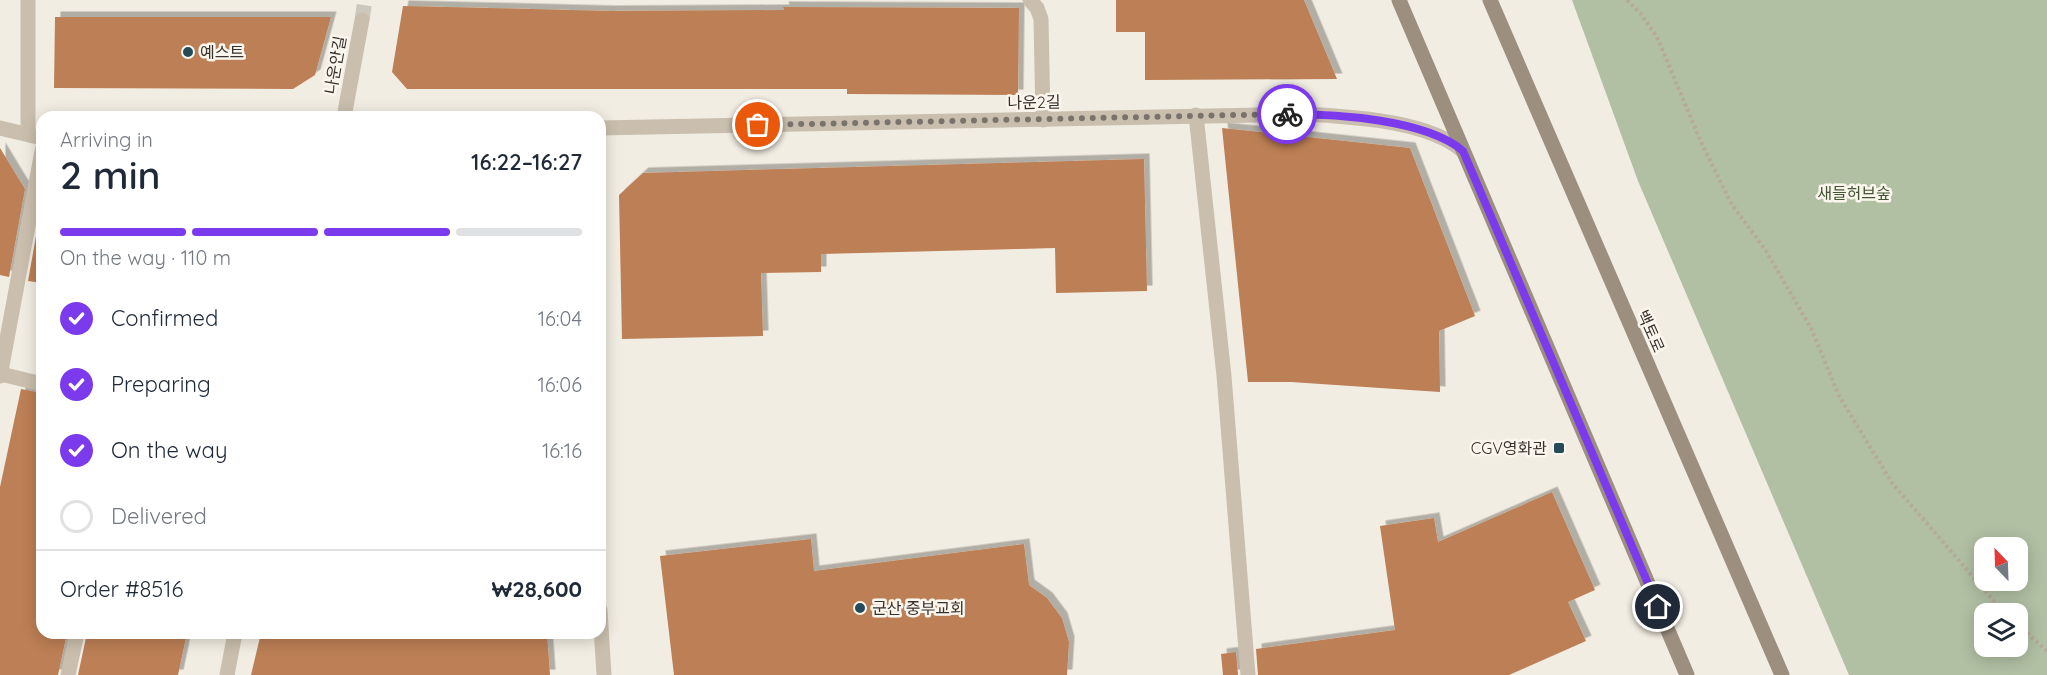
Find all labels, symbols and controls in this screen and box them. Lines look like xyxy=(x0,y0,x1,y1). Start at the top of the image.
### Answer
street label: 나운안길 xyxy=(320,34,350,96)
place label: 예스트 xyxy=(200,42,244,62)
marker: 예스트 xyxy=(181,45,195,59)
courier xyxy=(1257,84,1317,144)
street label: 나운2길 xyxy=(1007,92,1061,112)
icon: bike xyxy=(1271,98,1304,131)
pin xyxy=(732,99,783,150)
icon: bag xyxy=(741,108,774,141)
text: Arriving in xyxy=(60,127,153,152)
text: 16:22–16:27 xyxy=(471,148,582,176)
text: 2 min xyxy=(60,150,161,199)
park label: 새들허브숲 xyxy=(1817,183,1891,203)
text: On the way · 110 m xyxy=(60,245,231,270)
icon: check xyxy=(60,302,93,335)
text: Confirmed xyxy=(111,304,218,332)
text: 16:04 xyxy=(538,306,582,331)
street label: 백토로 xyxy=(1633,307,1669,355)
icon: check xyxy=(60,368,93,401)
text: Preparing xyxy=(111,370,211,398)
text: 16:06 xyxy=(537,372,582,397)
icon: check xyxy=(60,434,93,467)
text: On the way xyxy=(111,436,227,464)
text: 16:16 xyxy=(542,438,582,463)
place label: CGV영화관 xyxy=(1471,438,1547,458)
marker: CGV영화관 xyxy=(1552,441,1566,455)
text: Delivered xyxy=(111,502,207,530)
north arrow xyxy=(1974,537,2028,591)
map controls xyxy=(1974,537,2028,657)
text: Order #8516 xyxy=(60,575,183,603)
text: ₩28,600 xyxy=(491,575,582,603)
pin xyxy=(1632,581,1683,632)
icon: home xyxy=(1641,590,1674,623)
place label: 군산 중부교회 xyxy=(872,598,965,618)
marker: 군산 중부교회 xyxy=(853,601,867,615)
button: layers xyxy=(1974,603,2028,657)

